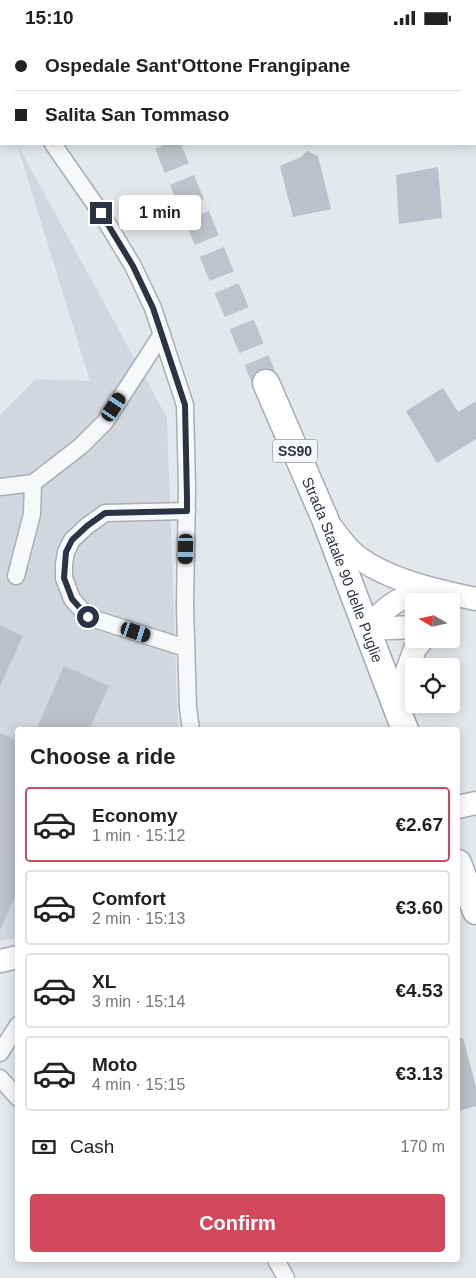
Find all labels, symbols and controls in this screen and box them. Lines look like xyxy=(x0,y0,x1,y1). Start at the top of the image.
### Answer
text: 15:10 xyxy=(25,7,74,28)
text: Ospedale Sant'Ottone Frangipane xyxy=(45,55,350,76)
text: Salita San Tommaso xyxy=(45,104,229,125)
callout: 1 min xyxy=(118,195,201,231)
route end xyxy=(90,202,112,224)
text: 1 min xyxy=(139,204,181,221)
car xyxy=(99,390,128,424)
road number: SS90 xyxy=(272,439,318,463)
street label: Strada Statale 90 delle Puglie xyxy=(299,474,387,665)
car xyxy=(178,534,193,564)
north arrow xyxy=(405,593,460,647)
map controls xyxy=(405,593,460,713)
route start xyxy=(77,606,99,628)
car xyxy=(119,620,152,644)
button: locate xyxy=(405,658,460,713)
text: Choose a ride xyxy=(30,744,175,769)
icon: car xyxy=(32,802,77,847)
text: Economy xyxy=(92,805,178,826)
text: €2.67 xyxy=(395,814,443,835)
text: 1 min · 15:12 xyxy=(92,827,185,844)
icon: car xyxy=(32,885,77,930)
text: Comfort xyxy=(92,888,166,909)
text: €3.60 xyxy=(395,897,443,918)
text: 2 min · 15:13 xyxy=(92,910,185,927)
icon: car xyxy=(32,968,77,1013)
text: XL xyxy=(92,971,116,992)
text: €4.53 xyxy=(395,980,443,1001)
text: 3 min · 15:14 xyxy=(92,993,185,1010)
icon: car xyxy=(32,1051,77,1096)
text: Moto xyxy=(92,1054,137,1075)
text: €3.13 xyxy=(395,1063,443,1084)
text: 4 min · 15:15 xyxy=(92,1076,185,1093)
icon: cash xyxy=(30,1133,58,1161)
text: Cash xyxy=(70,1136,114,1157)
text: 170 m xyxy=(401,1138,445,1155)
button: Confirm xyxy=(30,1194,445,1252)

